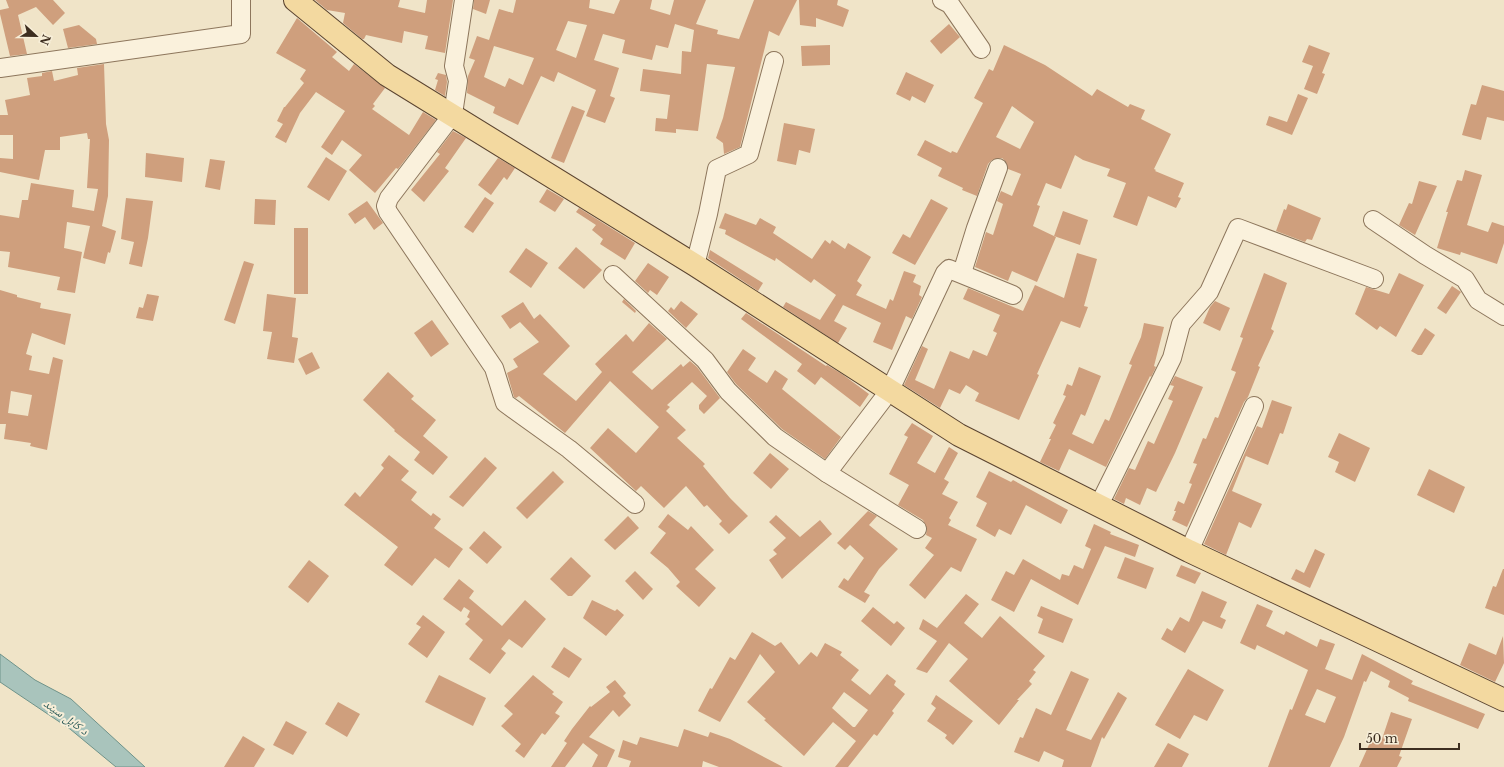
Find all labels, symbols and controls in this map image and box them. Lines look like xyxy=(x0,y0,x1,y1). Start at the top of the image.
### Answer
north arrow xyxy=(16,16,56,56)
text: N xyxy=(37,32,54,48)
water label: د کابل سيند xyxy=(41,695,92,739)
scale bar xyxy=(1360,725,1459,751)
text: 50 m xyxy=(1366,731,1398,746)

